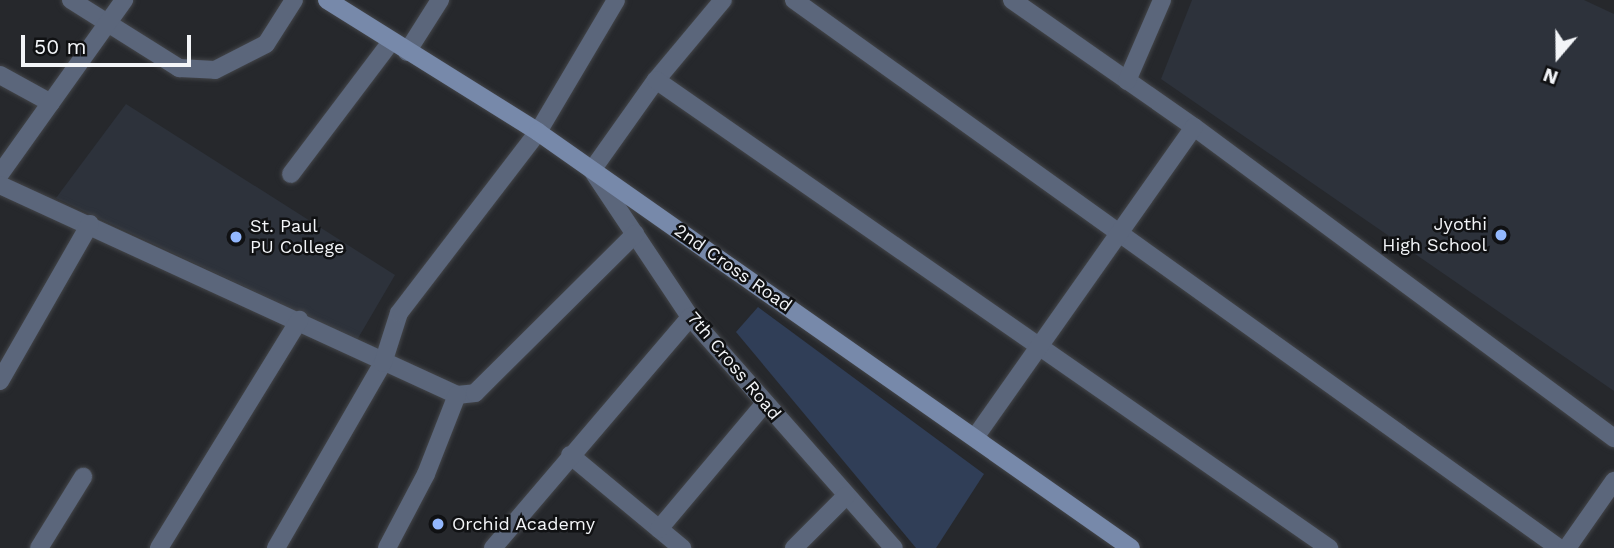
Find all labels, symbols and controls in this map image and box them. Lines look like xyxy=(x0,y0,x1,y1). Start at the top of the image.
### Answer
scale bar xyxy=(24,21,194,65)
north arrow xyxy=(1523,21,1593,91)
text: 50 m xyxy=(34,34,86,59)
text: N xyxy=(1540,63,1561,89)
place label: Jyothi High School xyxy=(1382,214,1487,256)
place label: St. Paul PU College xyxy=(250,216,344,258)
street label: 2nd Cross Road xyxy=(670,219,796,317)
marker: Jyothi High School xyxy=(1493,227,1509,243)
marker: St. Paul PU College xyxy=(228,229,244,245)
street label: 7th Cross Road xyxy=(683,308,785,424)
place label: Orchid Academy xyxy=(452,513,596,535)
marker: Orchid Academy xyxy=(430,516,446,532)

